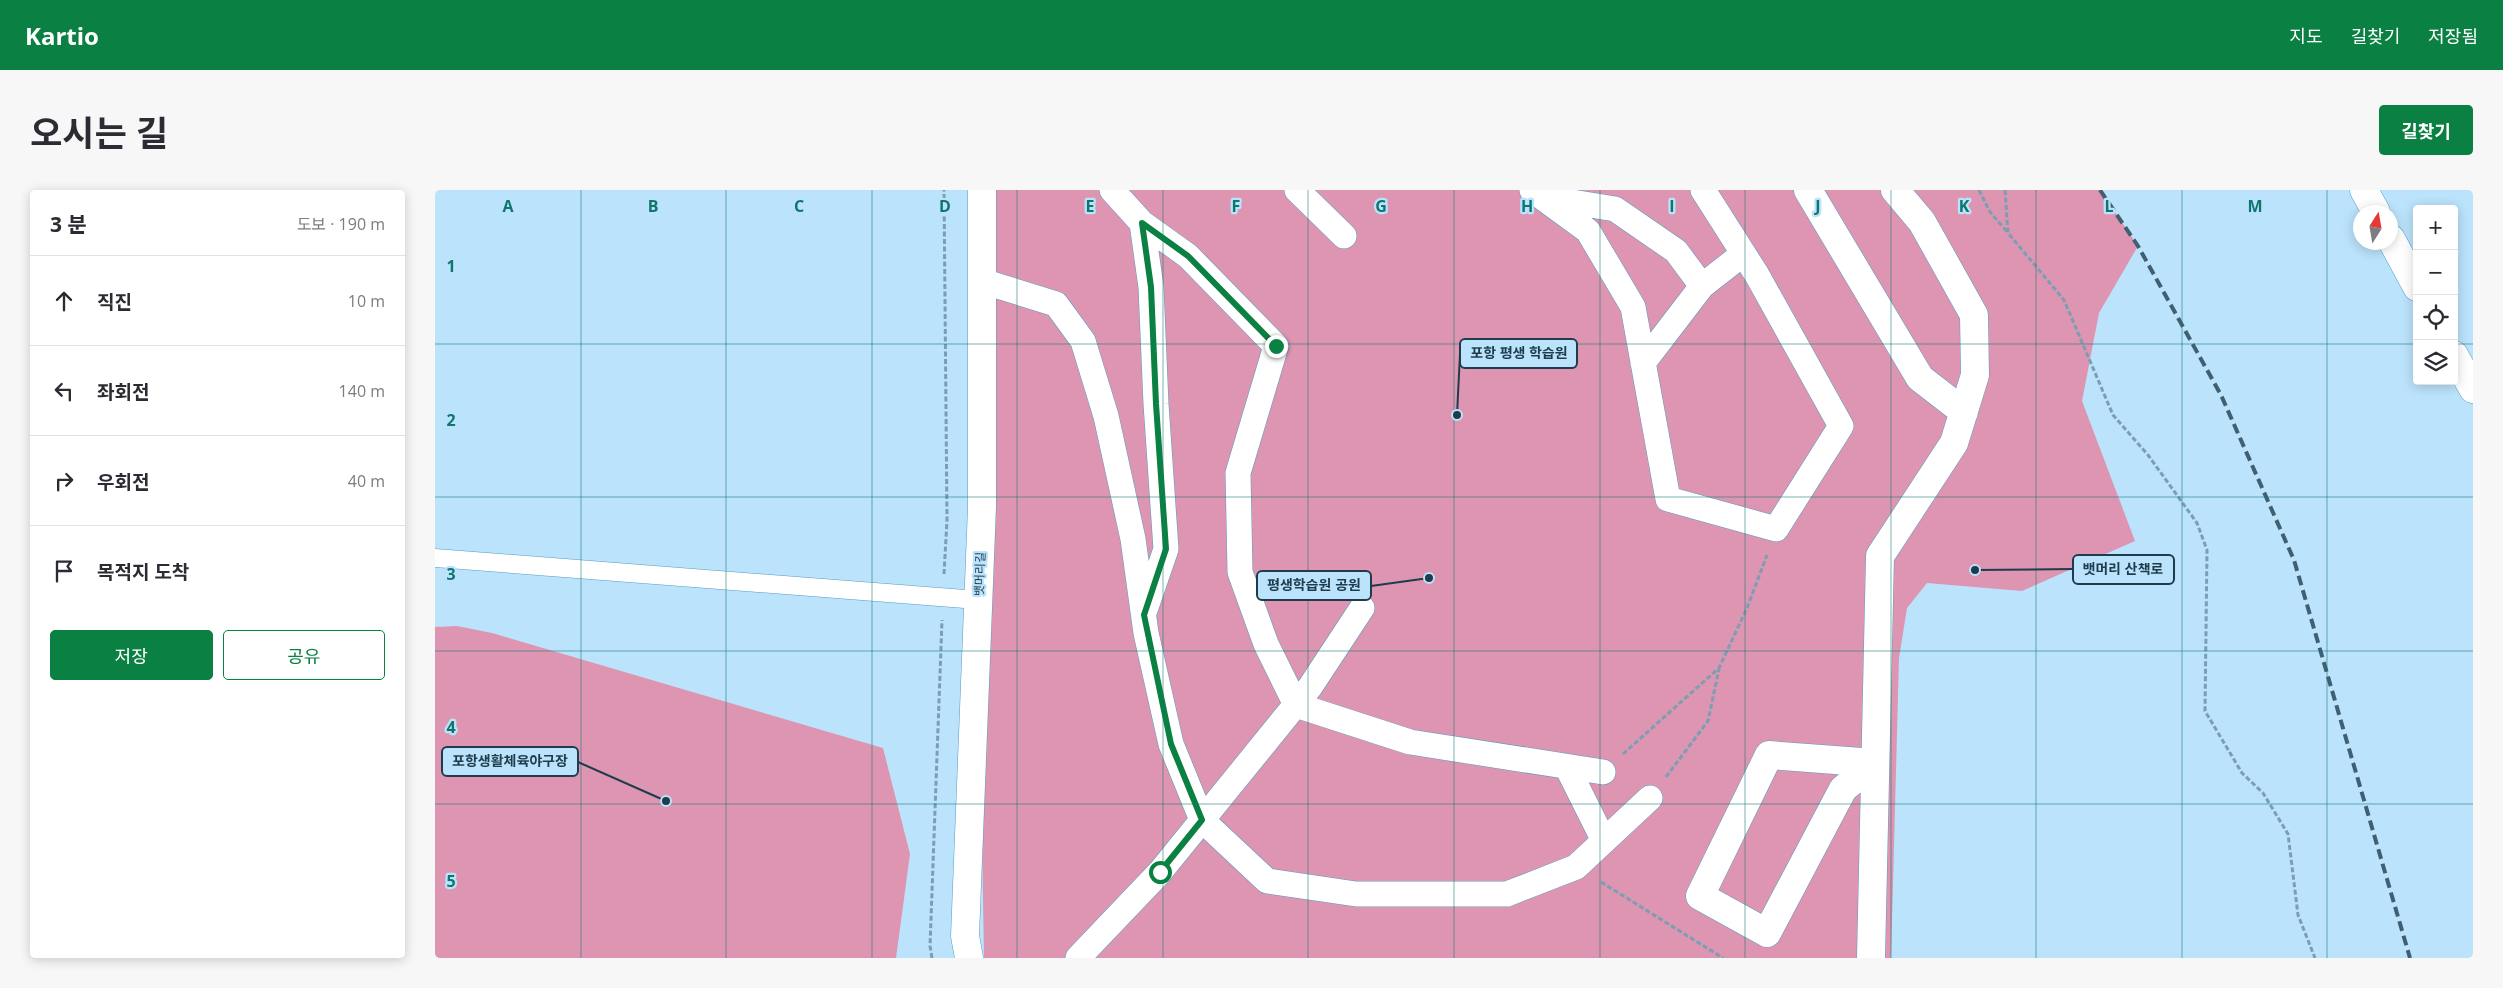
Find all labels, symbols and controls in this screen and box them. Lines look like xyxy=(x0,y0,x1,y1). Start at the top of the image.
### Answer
text: Kartio xyxy=(25,19,99,52)
text: 지도 xyxy=(2290,24,2323,48)
text: 길찾기 xyxy=(2351,24,2400,48)
text: 저장됨 xyxy=(2428,24,2478,48)
button: 길찾기 xyxy=(2379,105,2473,155)
text: 오시는 길 xyxy=(30,109,168,156)
text: A xyxy=(502,195,514,217)
text: B xyxy=(648,195,658,217)
text: C xyxy=(794,195,804,217)
text: D xyxy=(939,195,951,217)
text: E xyxy=(1086,195,1095,217)
text: F xyxy=(1232,195,1240,217)
text: G xyxy=(1375,195,1387,217)
text: H xyxy=(1521,195,1533,217)
text: I xyxy=(1669,195,1675,217)
text: J xyxy=(1813,195,1821,217)
text: K xyxy=(1959,195,1970,217)
text: L xyxy=(2104,195,2114,217)
text: M xyxy=(2247,195,2263,217)
north arrow xyxy=(2353,205,2398,250)
map controls xyxy=(2413,205,2458,385)
button: + xyxy=(2413,205,2458,250)
text: 3 분 xyxy=(50,210,87,238)
text: 도보 · 190 m xyxy=(297,213,385,235)
button: − xyxy=(2413,250,2458,295)
text: 1 xyxy=(446,255,456,277)
icon: ahead xyxy=(50,287,78,315)
text: 직진 xyxy=(97,289,132,315)
text: 10 m xyxy=(348,290,385,312)
button: locate xyxy=(2413,295,2458,340)
route end xyxy=(1265,335,1288,358)
callout: 포항 평생 학습원 xyxy=(1460,339,1577,368)
button: layers xyxy=(2413,340,2458,385)
text: 포항 평생 학습원 xyxy=(1470,343,1568,362)
icon: left xyxy=(50,377,78,405)
text: 좌회전 xyxy=(97,379,149,405)
text: 140 m xyxy=(339,380,385,402)
text: 2 xyxy=(446,409,456,431)
icon: right xyxy=(50,467,78,495)
text: 우회전 xyxy=(97,469,149,495)
text: 40 m xyxy=(348,470,385,492)
street label: 뱃머리길 xyxy=(970,552,989,596)
callout: 뱃머리 산책로 xyxy=(2073,555,2174,584)
icon: arrive xyxy=(50,557,78,585)
text: 목적지 도착 xyxy=(97,559,189,585)
text: 뱃머리 산책로 xyxy=(2083,559,2164,578)
text: 3 xyxy=(446,563,456,585)
callout: 평생학습원 공원 xyxy=(1257,571,1371,600)
text: 평생학습원 공원 xyxy=(1267,575,1361,594)
button: 저장 xyxy=(50,630,213,680)
button: 공유 xyxy=(223,630,385,680)
text: 4 xyxy=(446,716,456,738)
callout: 포항생활체육야구장 xyxy=(442,747,578,776)
text: 포항생활체육야구장 xyxy=(452,751,568,770)
route start xyxy=(1149,861,1172,884)
text: 5 xyxy=(446,870,456,892)

